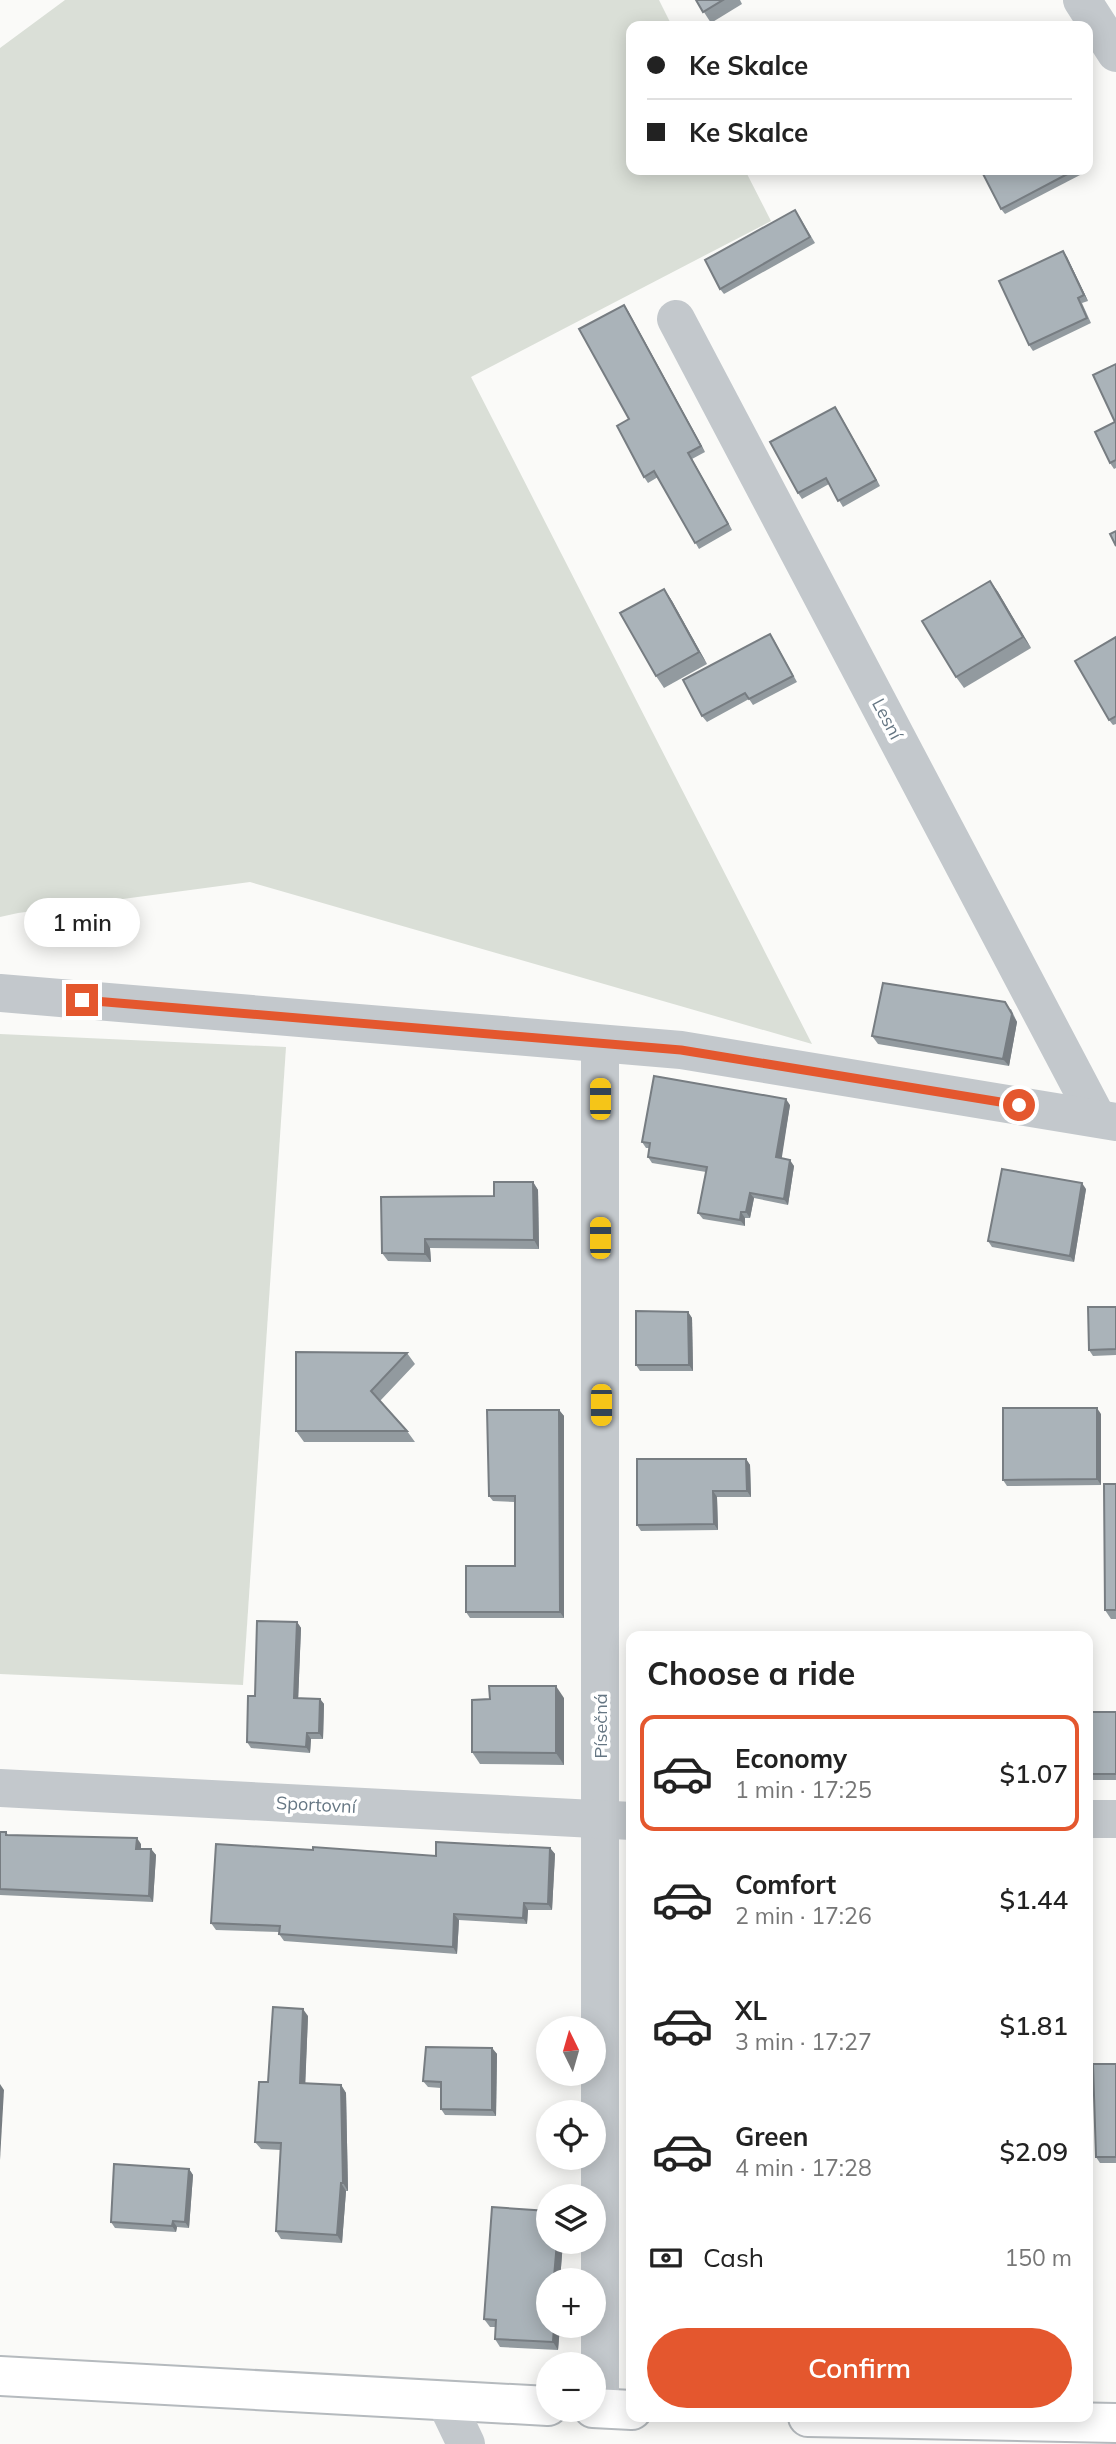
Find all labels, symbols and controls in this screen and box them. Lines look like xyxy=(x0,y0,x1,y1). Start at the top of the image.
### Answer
text: Ke Skalce xyxy=(689,49,808,82)
text: Ke Skalce xyxy=(689,116,808,149)
street label: Lesní xyxy=(867,694,909,745)
callout: 1 min xyxy=(24,898,140,948)
text: 1 min xyxy=(52,908,112,937)
route end xyxy=(66,984,98,1016)
car xyxy=(590,1078,611,1120)
route start xyxy=(1003,1089,1035,1121)
car xyxy=(590,1217,611,1259)
car xyxy=(591,1384,612,1426)
text: Choose a ride xyxy=(647,1653,855,1693)
street label: Písečná xyxy=(589,1694,612,1758)
icon: car xyxy=(651,1742,714,1805)
text: Economy xyxy=(735,1742,847,1775)
text: $1.07 xyxy=(999,1757,1068,1790)
text: 1 min · 17:25 xyxy=(735,1775,872,1804)
street label: Sportovní xyxy=(275,1791,358,1818)
icon: car xyxy=(651,1868,714,1931)
text: Comfort xyxy=(735,1868,836,1901)
text: $1.44 xyxy=(999,1883,1068,1916)
text: 2 min · 17:26 xyxy=(735,1901,872,1930)
icon: car xyxy=(651,1994,714,2057)
text: XL xyxy=(735,1994,767,2027)
text: $1.81 xyxy=(999,2009,1068,2042)
north arrow xyxy=(536,2016,606,2086)
map controls xyxy=(536,2016,606,2422)
text: 3 min · 17:27 xyxy=(735,2027,872,2056)
button: locate xyxy=(536,2100,606,2170)
icon: car xyxy=(651,2120,714,2183)
text: Green xyxy=(735,2120,808,2153)
text: $2.09 xyxy=(999,2135,1068,2168)
text: 4 min · 17:28 xyxy=(735,2153,872,2182)
button: layers xyxy=(536,2184,606,2254)
icon: cash xyxy=(647,2239,685,2277)
text: Cash xyxy=(703,2241,764,2274)
text: 150 m xyxy=(1004,2243,1072,2272)
button: + xyxy=(536,2268,606,2338)
button: Confirm xyxy=(647,2328,1072,2408)
button: − xyxy=(536,2352,606,2422)

